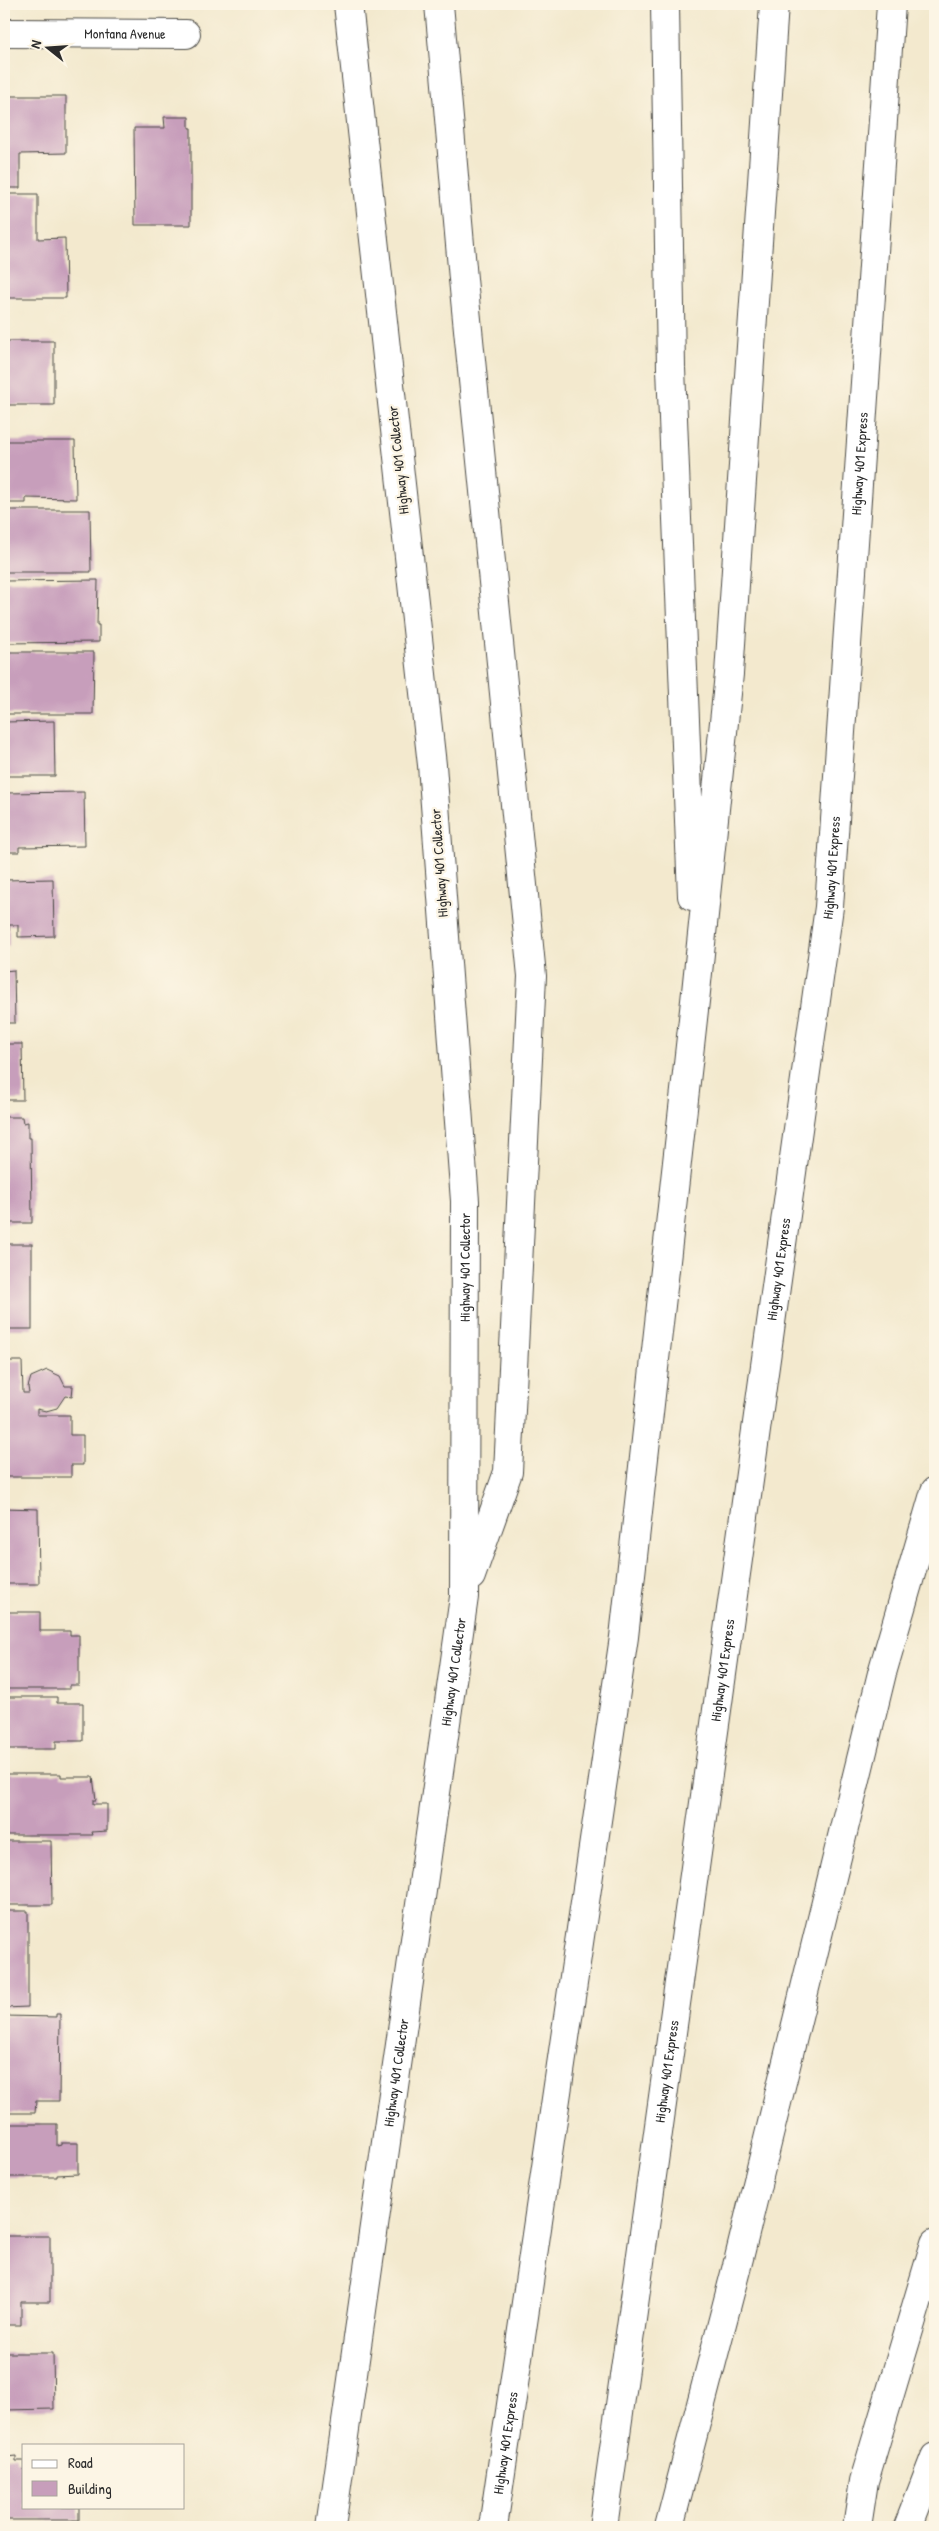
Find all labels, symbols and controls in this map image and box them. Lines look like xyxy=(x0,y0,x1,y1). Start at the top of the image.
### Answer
north arrow xyxy=(22,22,72,72)
street label: Montana Avenue xyxy=(84,23,166,43)
text: N xyxy=(25,37,45,50)
street label: Highway 401 Collector xyxy=(382,404,414,515)
street label: Highway 401 Express xyxy=(846,412,872,516)
street label: Highway 401 Collector xyxy=(425,807,453,918)
street label: Highway 401 Express xyxy=(817,816,844,920)
street label: Highway 401 Collector xyxy=(455,1212,475,1322)
street label: Highway 401 Express xyxy=(761,1217,795,1321)
street label: Highway 401 Collector xyxy=(436,1616,470,1727)
street label: Highway 401 Express xyxy=(705,1618,739,1723)
street label: Highway 401 Collector xyxy=(378,2017,413,2128)
street label: Highway 401 Express xyxy=(650,2019,683,2124)
street label: Highway 401 Express xyxy=(488,2390,522,2495)
legend xyxy=(22,2444,185,2508)
text: Road xyxy=(68,2452,93,2473)
text: Building xyxy=(68,2478,112,2499)

